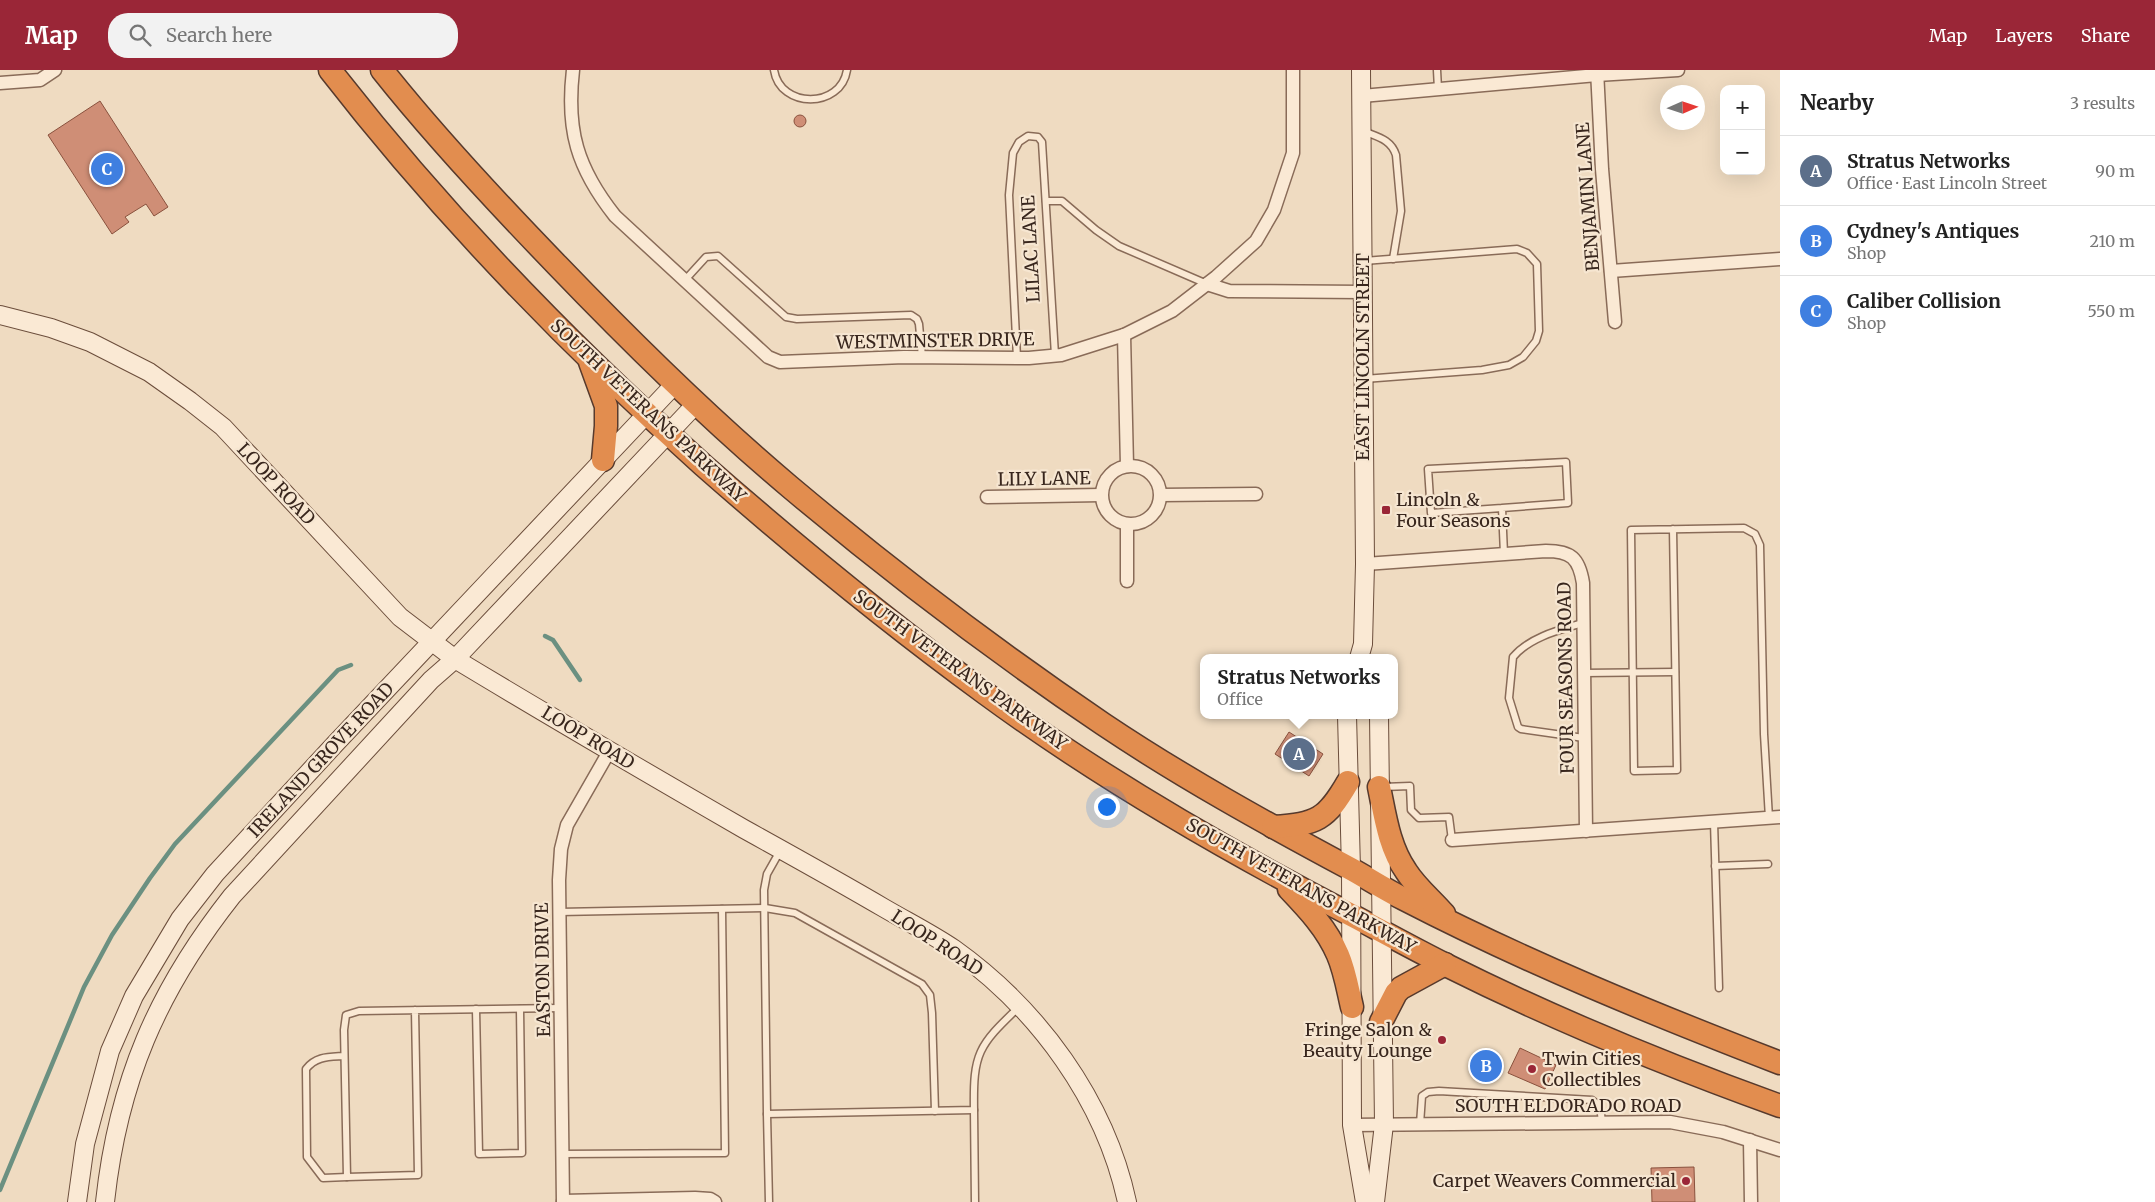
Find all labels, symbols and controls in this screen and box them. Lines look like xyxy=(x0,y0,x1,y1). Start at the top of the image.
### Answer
search box xyxy=(108,13,458,58)
text: Map xyxy=(25,20,78,51)
icon: search xyxy=(126,21,154,49)
text: Search here xyxy=(166,23,272,47)
text: Map xyxy=(1929,24,1967,47)
text: Layers xyxy=(1995,24,2053,47)
text: Share xyxy=(2081,24,2130,47)
north arrow xyxy=(1660,85,1705,130)
map controls xyxy=(1720,85,1765,175)
button: + xyxy=(1720,85,1765,130)
text: Nearby xyxy=(1800,89,1874,116)
text: 3 results xyxy=(2070,93,2135,113)
street label: BENJAMIN LANE xyxy=(1571,121,1604,272)
button: − xyxy=(1720,130,1765,175)
text: Stratus Networks xyxy=(1847,149,2010,173)
pin: C xyxy=(91,150,123,188)
text: A xyxy=(1810,161,1822,181)
text: 90 m xyxy=(2095,161,2135,181)
text: Office · East Lincoln Street xyxy=(1847,173,2047,193)
street label: LILAC LANE xyxy=(1016,194,1045,303)
text: Cydney's Antiques xyxy=(1847,219,2019,243)
text: B xyxy=(1810,231,1822,251)
text: 210 m xyxy=(2090,231,2135,251)
text: Shop xyxy=(1847,243,1886,263)
street label: EAST LINCOLN STREET xyxy=(1351,253,1374,461)
text: Caliber Collision xyxy=(1847,289,2001,313)
text: C xyxy=(1811,301,1821,321)
text: 550 m xyxy=(2087,301,2135,321)
text: Shop xyxy=(1847,313,1886,333)
street label: SOUTH VETERANS PARKWAY xyxy=(546,314,751,508)
street label: WESTMINSTER DRIVE xyxy=(835,327,1035,354)
street label: LOOP ROAD xyxy=(232,438,320,530)
street label: LILY LANE xyxy=(997,466,1091,491)
place label: Lincoln & Four Seasons xyxy=(1396,488,1511,532)
marker: Lincoln & Four Seasons xyxy=(1380,504,1392,516)
street label: FOUR SEASONS ROAD xyxy=(1552,582,1579,774)
street label: SOUTH VETERANS PARKWAY xyxy=(849,584,1072,755)
popup xyxy=(1200,654,1398,719)
text: Stratus Networks xyxy=(1217,665,1381,689)
street label: IRELAND GROVE ROAD xyxy=(243,677,399,842)
text: Office xyxy=(1217,689,1263,709)
street label: LOOP ROAD xyxy=(538,701,639,774)
pin: A xyxy=(1283,735,1315,773)
your location xyxy=(1094,794,1120,820)
street label: SOUTH VETERANS PARKWAY xyxy=(1182,813,1420,959)
street label: EASTON DRIVE xyxy=(530,902,555,1038)
street label: LOOP ROAD xyxy=(887,905,987,981)
place label: Fringe Salon & Beauty Lounge xyxy=(1303,1018,1432,1062)
marker: Fringe Salon & Beauty Lounge xyxy=(1436,1034,1448,1046)
pin: B xyxy=(1470,1047,1502,1085)
place label: Twin Cities Collectibles xyxy=(1542,1047,1641,1091)
marker: Twin Cities Collectibles xyxy=(1526,1063,1538,1075)
street label: SOUTH ELDORADO ROAD xyxy=(1455,1094,1681,1117)
place label: Carpet Weavers Commercial xyxy=(1433,1169,1676,1192)
marker: Carpet Weavers Commercial xyxy=(1680,1175,1692,1187)

